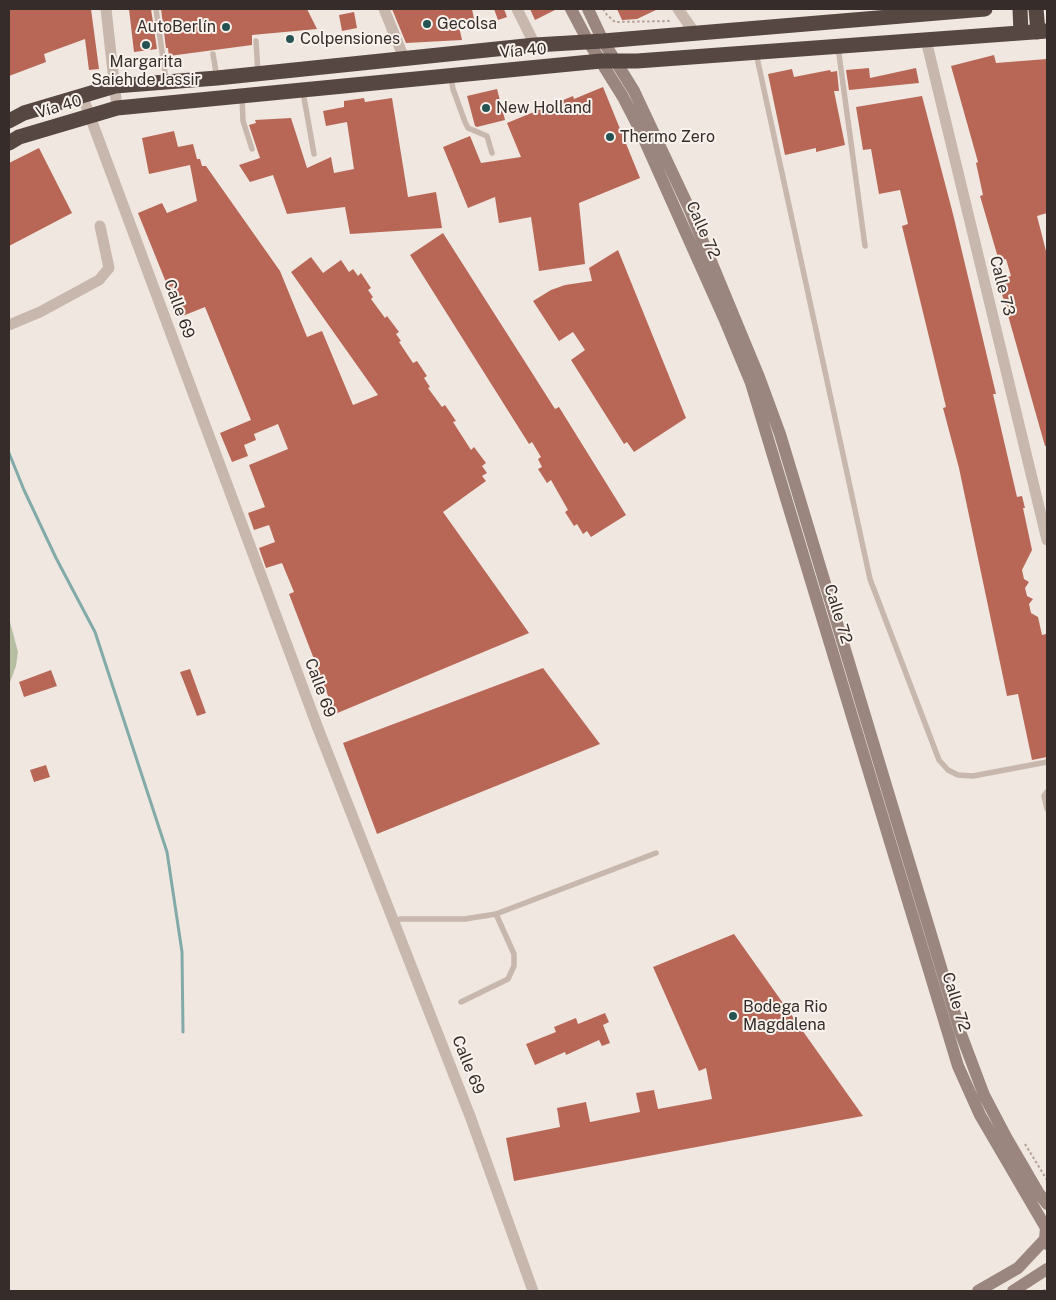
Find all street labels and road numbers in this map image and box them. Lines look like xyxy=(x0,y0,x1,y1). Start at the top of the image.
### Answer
street label: Vía 40 xyxy=(499,39,547,63)
street label: Vía 40 xyxy=(34,91,84,123)
street label: Calle 72 xyxy=(682,198,724,262)
street label: Calle 73 xyxy=(985,254,1019,318)
street label: Calle 69 xyxy=(159,277,199,341)
street label: Calle 72 xyxy=(820,582,856,646)
street label: Calle 69 xyxy=(300,656,340,720)
street label: Calle 72 xyxy=(938,970,974,1034)
street label: Calle 69 xyxy=(448,1033,488,1097)

